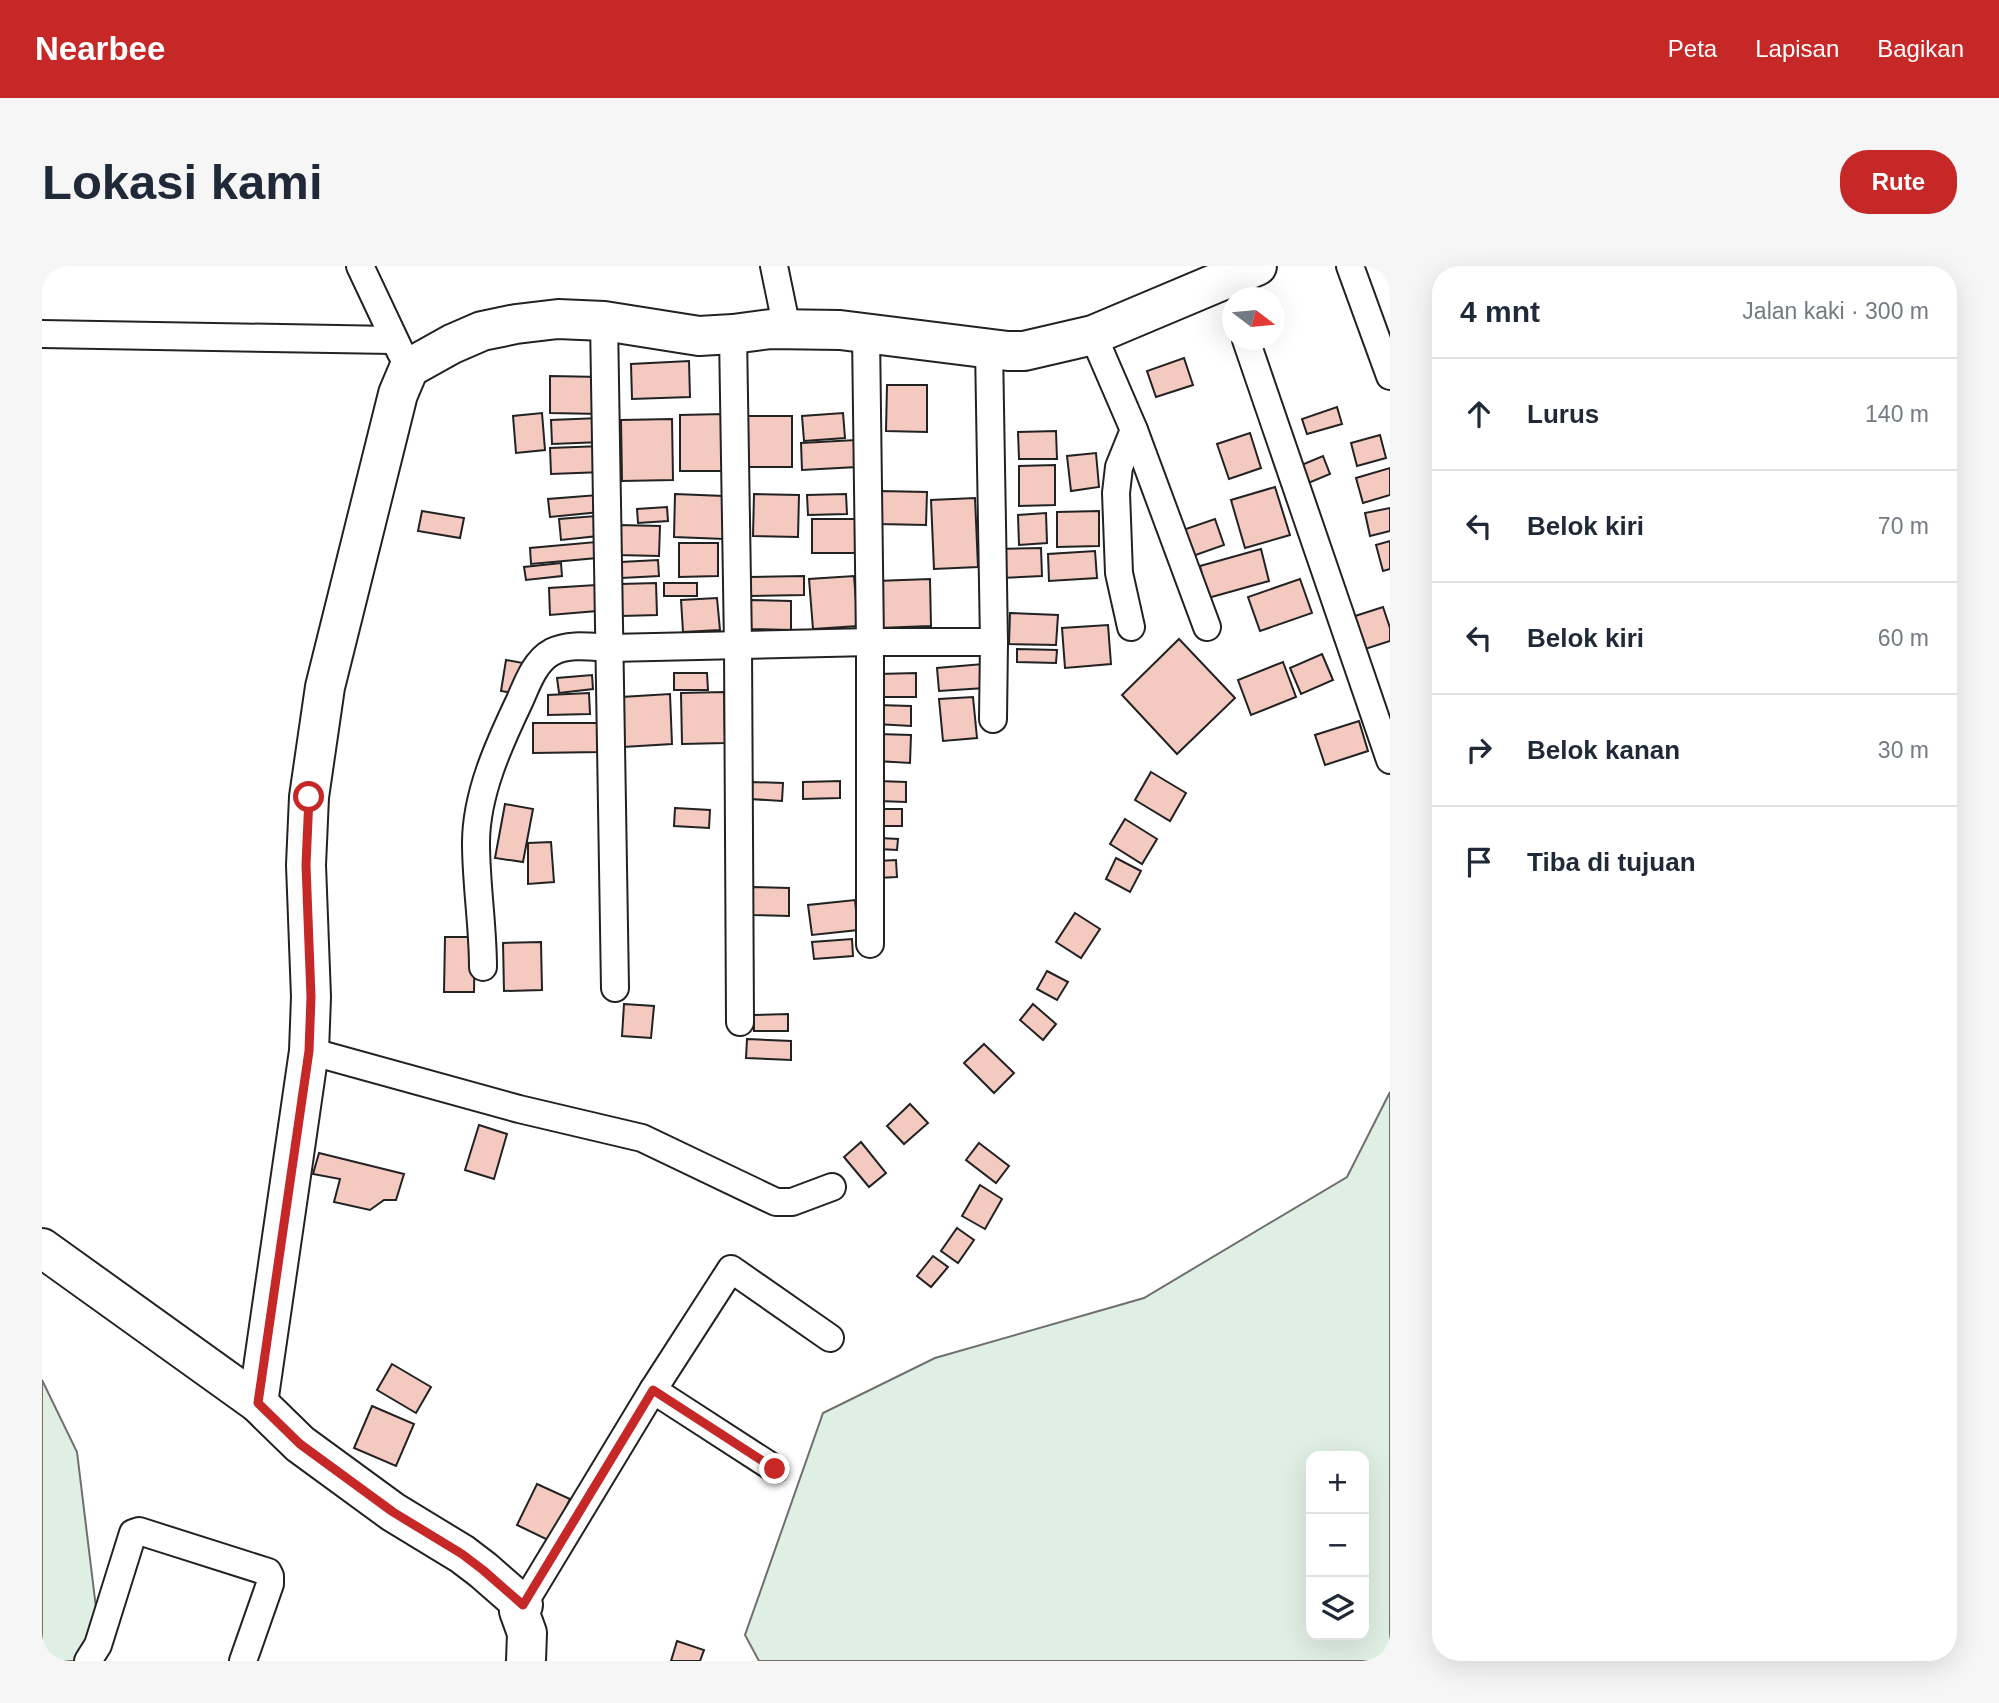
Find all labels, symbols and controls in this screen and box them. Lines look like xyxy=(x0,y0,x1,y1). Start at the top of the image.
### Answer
text: Nearbee xyxy=(35,30,165,67)
text: Peta xyxy=(1668,35,1717,62)
text: Lapisan xyxy=(1755,35,1839,62)
text: Bagikan xyxy=(1877,35,1964,62)
button: Rute xyxy=(1840,150,1957,214)
text: Lokasi kami xyxy=(42,155,323,209)
north arrow xyxy=(1222,287,1285,350)
text: 4 mnt xyxy=(1460,295,1540,328)
text: Jalan kaki · 300 m xyxy=(1742,298,1929,324)
icon: ahead xyxy=(1460,395,1498,433)
text: Lurus xyxy=(1527,399,1599,429)
text: 140 m xyxy=(1865,401,1929,427)
icon: left xyxy=(1460,507,1498,545)
text: Belok kiri xyxy=(1527,511,1644,541)
text: 70 m xyxy=(1878,513,1929,539)
icon: left xyxy=(1460,619,1498,657)
text: Belok kiri xyxy=(1527,623,1644,653)
text: 60 m xyxy=(1878,625,1929,651)
icon: right xyxy=(1460,731,1498,769)
text: Belok kanan xyxy=(1527,735,1680,765)
text: 30 m xyxy=(1878,737,1929,763)
route start xyxy=(293,781,324,812)
icon: arrive xyxy=(1460,843,1498,881)
text: Tiba di tujuan xyxy=(1527,847,1696,877)
map controls xyxy=(1306,1451,1369,1640)
button: + xyxy=(1306,1451,1369,1514)
route end xyxy=(759,1453,790,1484)
button: − xyxy=(1306,1514,1369,1577)
button: layers xyxy=(1306,1577,1369,1640)

